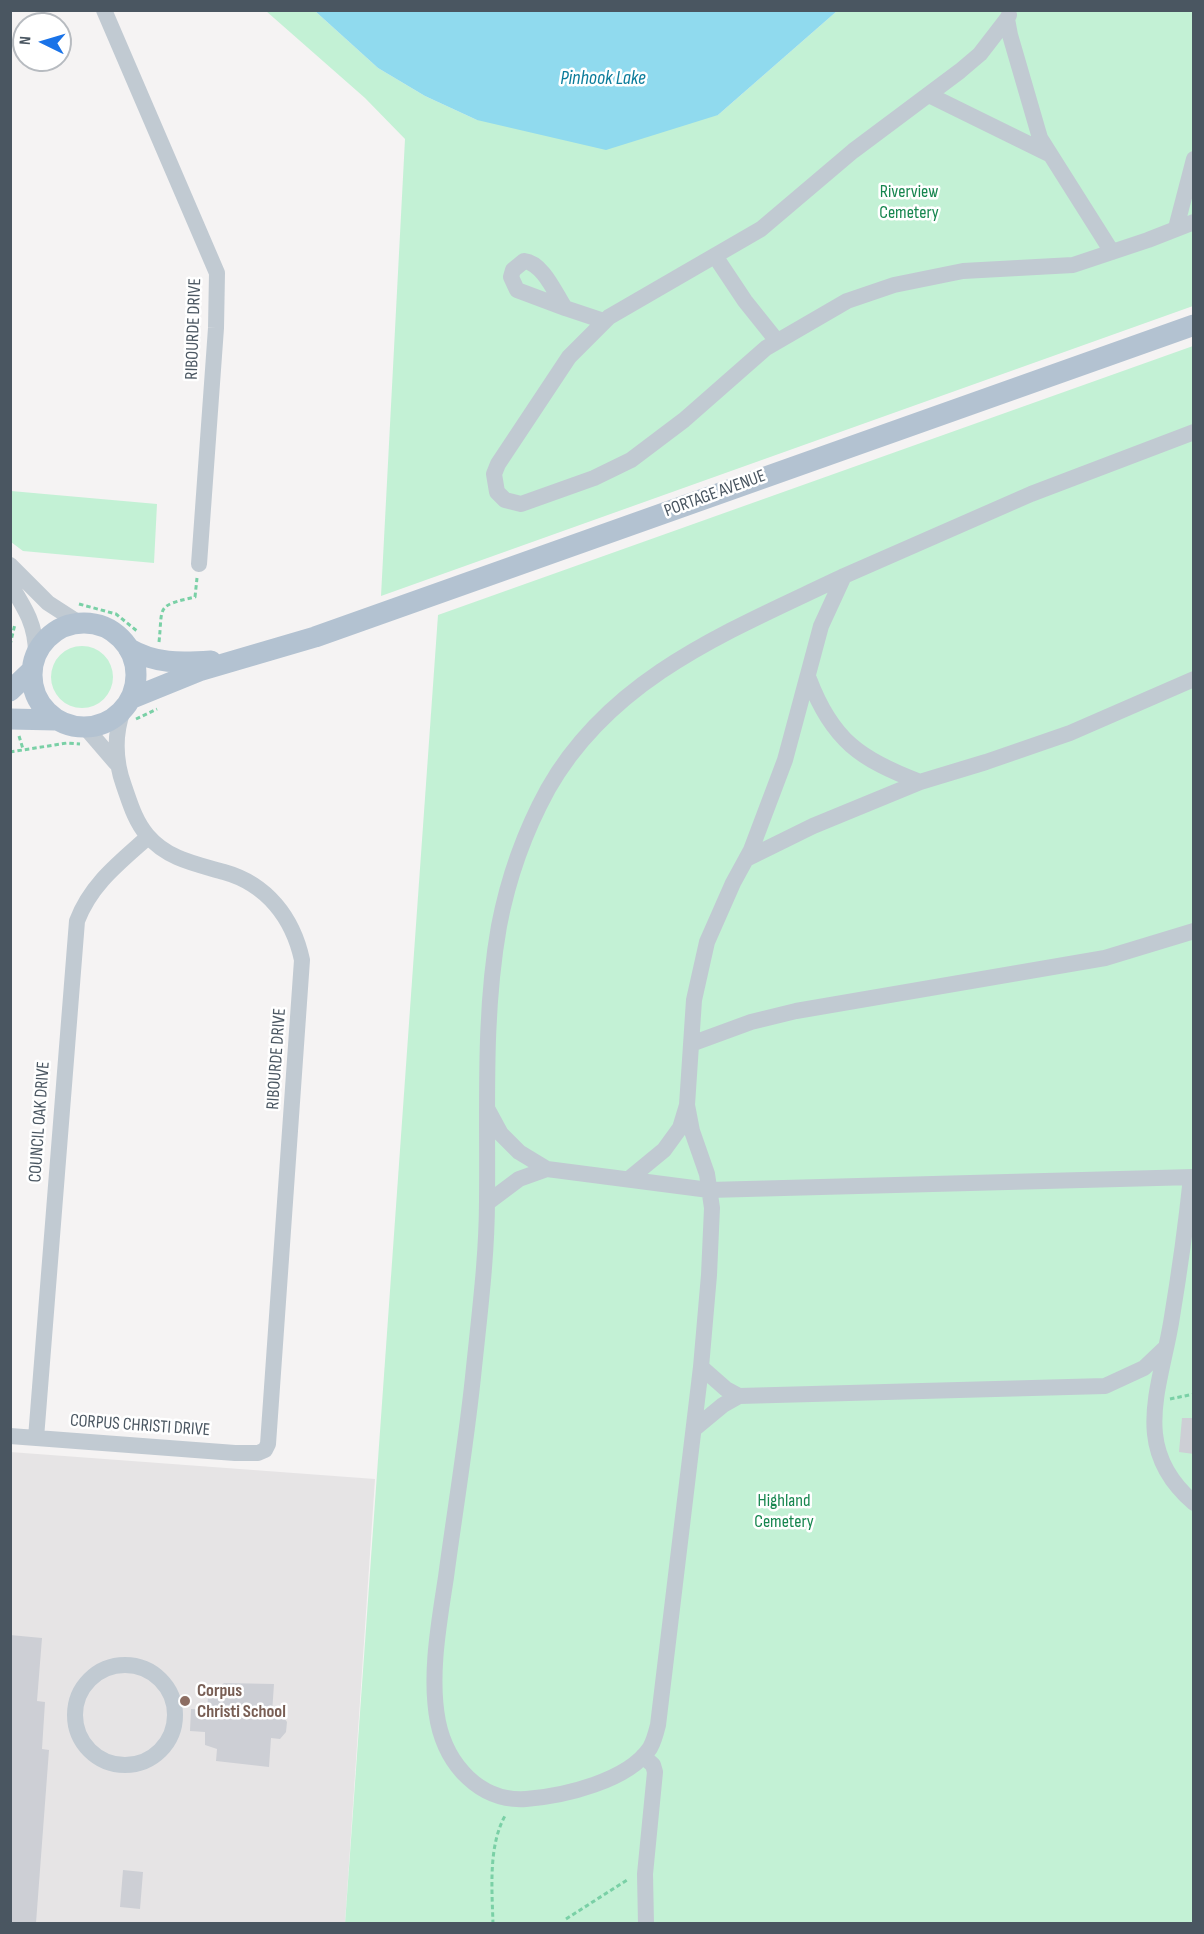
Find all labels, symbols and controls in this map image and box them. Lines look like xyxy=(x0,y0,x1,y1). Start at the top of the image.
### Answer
north arrow xyxy=(12,12,72,72)
text: N xyxy=(16,35,35,46)
water label: Pinhook Lake xyxy=(560,67,646,91)
park label: Riverview Cemetery xyxy=(879,181,939,224)
street label: RIBOURDE DRIVE xyxy=(181,278,207,380)
street label: PORTAGE AVENUE xyxy=(661,466,769,522)
street label: RIBOURDE DRIVE xyxy=(263,1008,291,1110)
street label: COUNCIL OAK DRIVE xyxy=(25,1061,55,1183)
street label: CORPUS CHRISTI DRIVE xyxy=(69,1410,211,1442)
park label: Highland Cemetery xyxy=(754,1490,814,1532)
place label: Corpus Christi School xyxy=(197,1680,286,1722)
marker: Corpus Christi School xyxy=(178,1694,192,1708)

